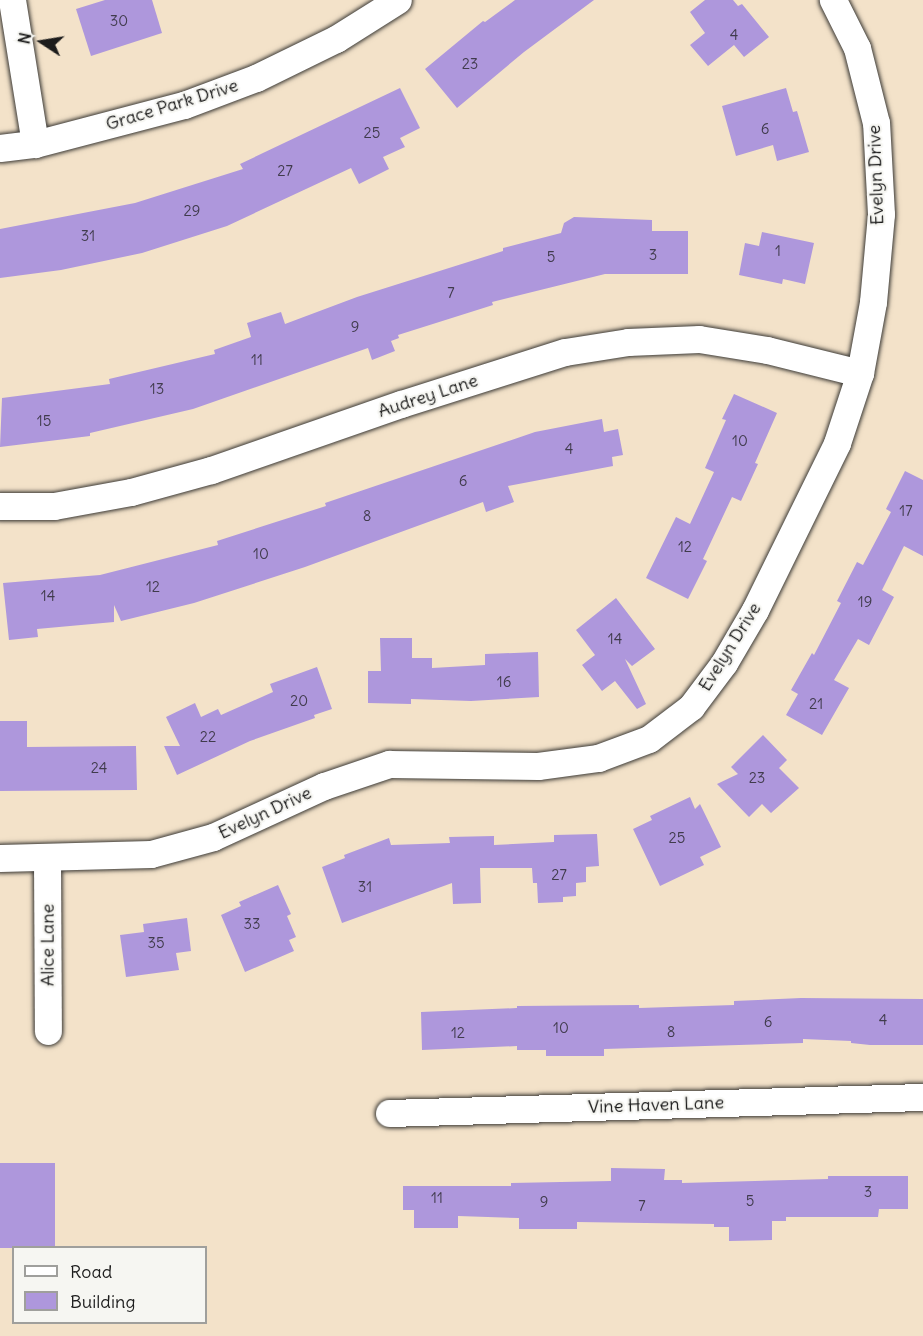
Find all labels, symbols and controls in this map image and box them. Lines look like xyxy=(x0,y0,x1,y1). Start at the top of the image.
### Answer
north arrow xyxy=(12,12,72,72)
house number: 30 xyxy=(110,12,128,30)
house number: 4 xyxy=(730,26,738,44)
text: N xyxy=(13,31,35,46)
house number: 23 xyxy=(462,55,478,73)
street label: Grace Park Drive xyxy=(103,75,241,135)
house number: 6 xyxy=(761,120,769,138)
house number: 25 xyxy=(364,124,380,142)
street label: Evelyn Drive xyxy=(863,124,889,226)
house number: 27 xyxy=(277,162,293,180)
house number: 29 xyxy=(184,202,200,220)
house number: 31 xyxy=(81,227,95,245)
house number: 1 xyxy=(775,242,781,260)
house number: 3 xyxy=(649,246,657,264)
house number: 5 xyxy=(547,248,555,266)
house number: 7 xyxy=(447,284,455,302)
house number: 9 xyxy=(351,318,359,336)
house number: 11 xyxy=(251,351,263,369)
street label: Audrey Lane xyxy=(375,370,481,422)
house number: 13 xyxy=(150,380,164,398)
house number: 15 xyxy=(37,412,51,430)
house number: 10 xyxy=(732,432,748,450)
house number: 4 xyxy=(565,440,573,458)
house number: 6 xyxy=(459,472,467,490)
house number: 17 xyxy=(899,502,913,520)
house number: 8 xyxy=(363,507,371,525)
house number: 12 xyxy=(678,538,692,556)
house number: 10 xyxy=(253,545,269,563)
house number: 12 xyxy=(146,578,160,596)
house number: 14 xyxy=(41,587,55,605)
house number: 19 xyxy=(858,593,872,611)
street label: Evelyn Drive xyxy=(694,599,766,695)
house number: 14 xyxy=(608,630,622,648)
house number: 16 xyxy=(497,673,511,691)
house number: 20 xyxy=(290,692,308,710)
house number: 21 xyxy=(809,695,823,713)
house number: 22 xyxy=(200,728,216,746)
house number: 24 xyxy=(91,759,107,777)
house number: 23 xyxy=(749,769,765,787)
street label: Evelyn Drive xyxy=(215,782,315,844)
house number: 25 xyxy=(669,829,685,847)
house number: 27 xyxy=(551,866,567,884)
house number: 31 xyxy=(358,878,372,896)
street label: Alice Lane xyxy=(37,904,59,986)
house number: 33 xyxy=(243,915,261,933)
house number: 35 xyxy=(147,934,165,952)
house number: 4 xyxy=(879,1011,887,1029)
house number: 6 xyxy=(764,1013,772,1031)
house number: 10 xyxy=(553,1019,569,1037)
house number: 8 xyxy=(667,1023,675,1041)
house number: 12 xyxy=(451,1024,465,1042)
street label: Vine Haven Lane xyxy=(588,1092,724,1118)
house number: 3 xyxy=(864,1183,872,1201)
house number: 11 xyxy=(431,1189,443,1207)
house number: 5 xyxy=(746,1192,754,1210)
house number: 9 xyxy=(540,1193,548,1211)
house number: 7 xyxy=(638,1197,646,1215)
legend xyxy=(12,1246,207,1324)
text: Road xyxy=(70,1260,112,1283)
text: Building xyxy=(70,1290,135,1313)

